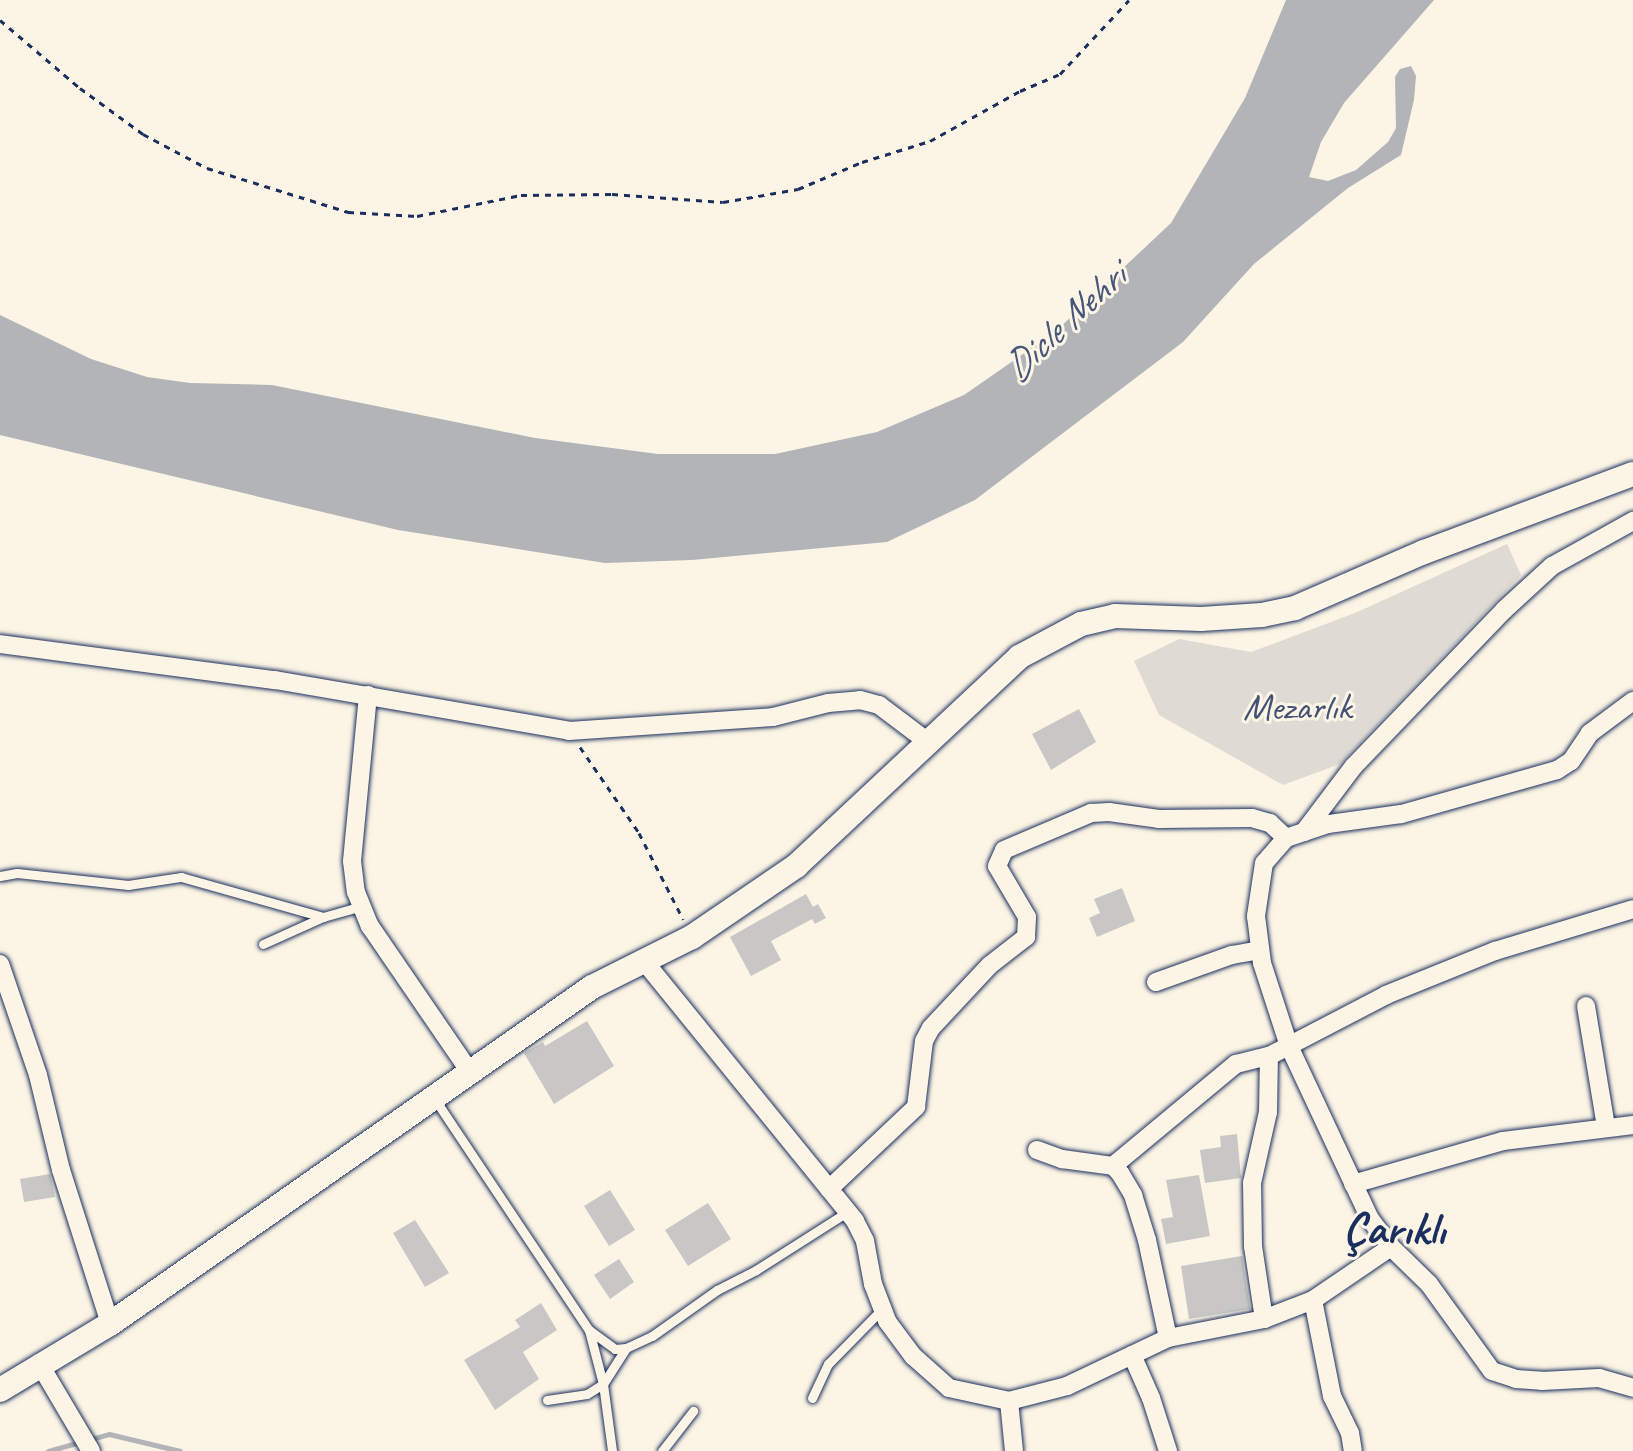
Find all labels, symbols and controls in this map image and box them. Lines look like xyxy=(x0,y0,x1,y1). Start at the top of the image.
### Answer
water label: Dicle Nehri xyxy=(992,252,1136,392)
park label: Mezarlık xyxy=(1243,684,1351,730)
district label: Çarıklı xyxy=(1343,1201,1445,1257)

